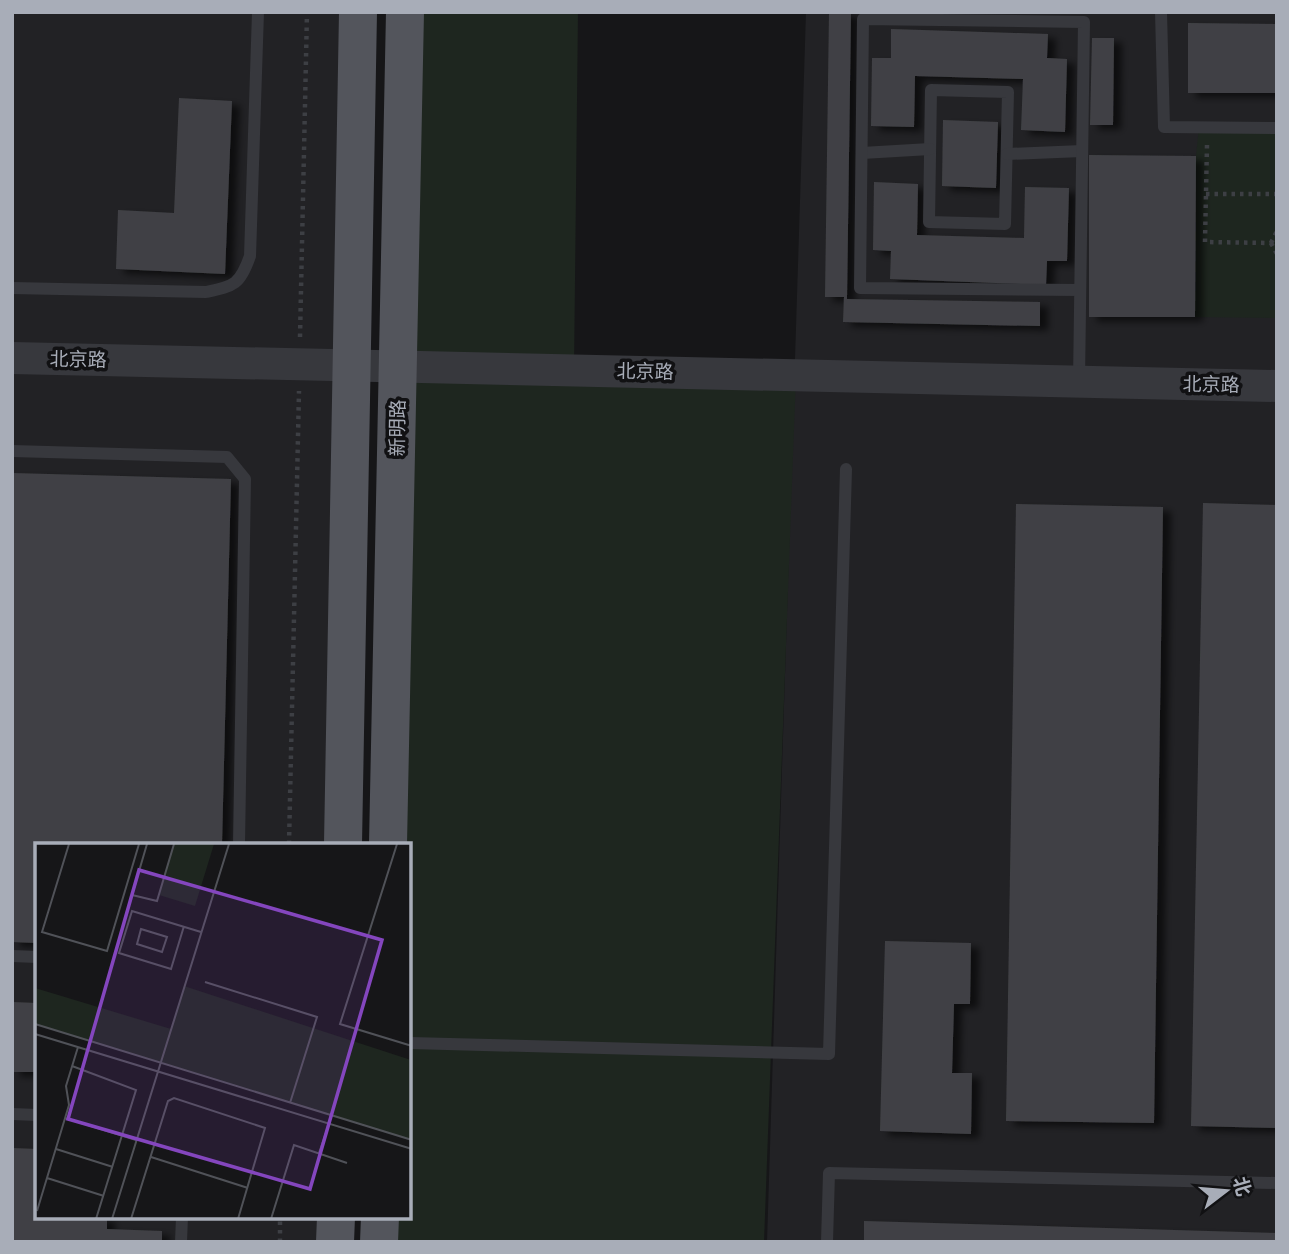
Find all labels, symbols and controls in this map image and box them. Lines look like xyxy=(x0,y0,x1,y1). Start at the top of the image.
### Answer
street label: 北京路 xyxy=(49,348,107,371)
street label: 北京路 xyxy=(616,360,674,383)
street label: 北京路 xyxy=(1182,373,1240,396)
street label: 新明路 xyxy=(386,399,409,457)
inset map xyxy=(35,843,411,1219)
north arrow xyxy=(1191,1156,1261,1226)
text: 北 xyxy=(1228,1174,1256,1199)

